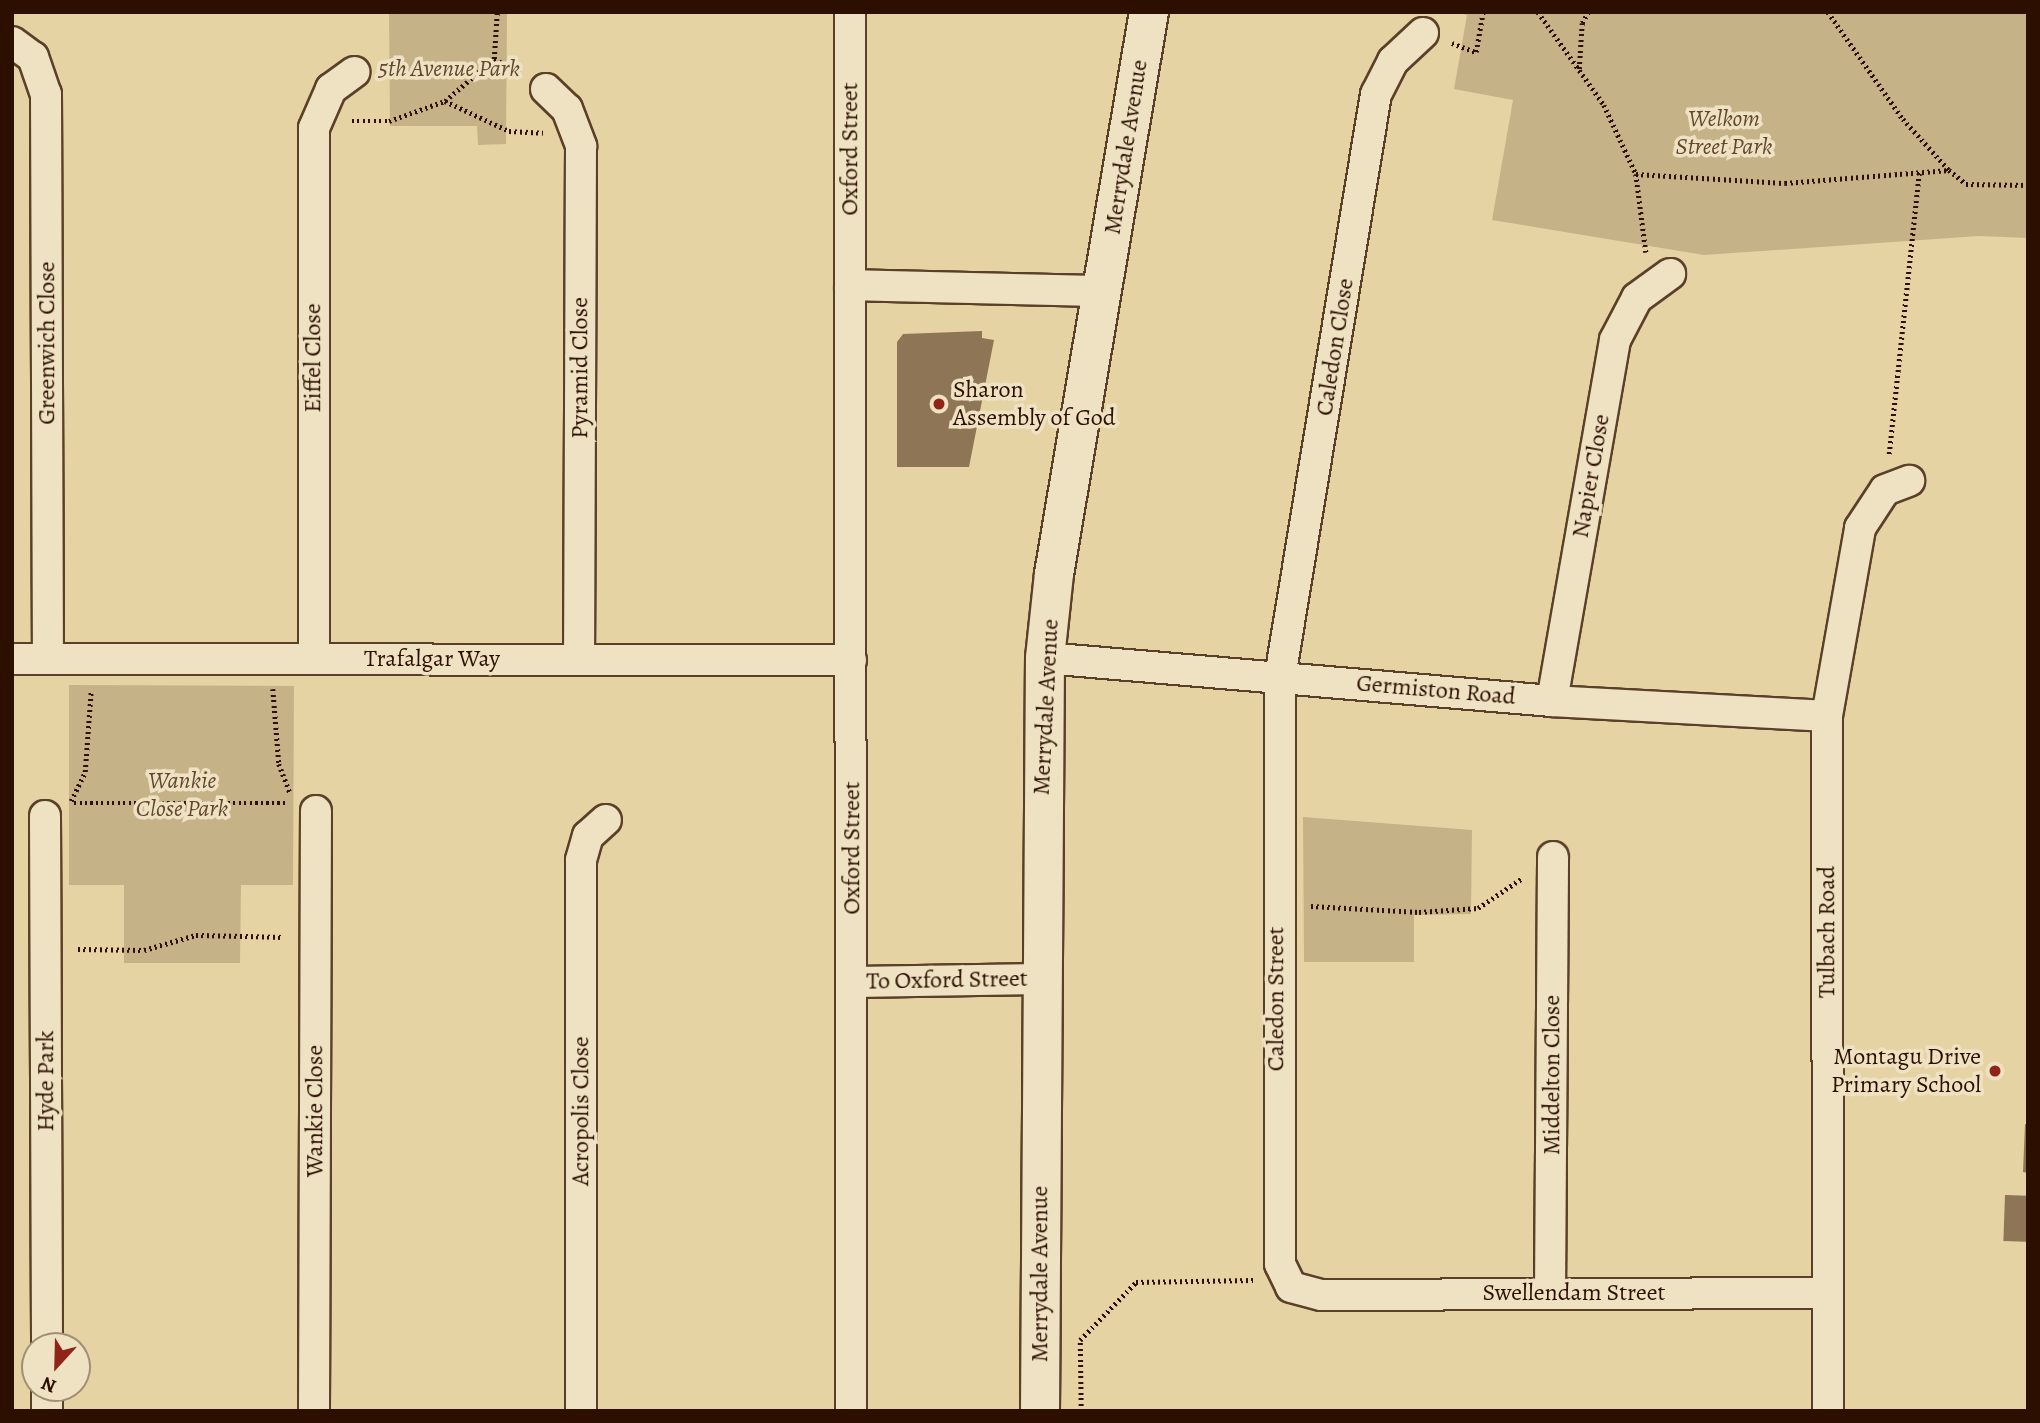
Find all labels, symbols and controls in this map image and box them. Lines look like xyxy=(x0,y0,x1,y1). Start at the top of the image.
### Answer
park label: 5th Avenue Park xyxy=(378,55,520,83)
street label: Merrydale Avenue xyxy=(1098,58,1154,236)
street label: Oxford Street xyxy=(836,82,864,216)
park label: Welkom Street Park xyxy=(1676,105,1772,161)
street label: Greenwich Close xyxy=(33,261,61,425)
street label: Caledon Close xyxy=(1310,276,1360,418)
street label: Pyramid Close xyxy=(566,297,594,439)
street label: Eiffel Close xyxy=(299,303,327,413)
place label: Sharon Assembly of God xyxy=(953,376,1116,432)
marker: Sharon Assembly of God xyxy=(931,396,947,412)
street label: Napier Close xyxy=(1566,412,1616,540)
street label: Merrydale Avenue xyxy=(1027,618,1065,796)
street label: Trafalgar Way xyxy=(364,645,500,673)
street label: Germiston Road xyxy=(1355,669,1517,711)
park label: Wankie Close Park xyxy=(136,767,228,823)
street label: Oxford Street xyxy=(838,781,866,915)
street label: Tulbach Road xyxy=(1813,866,1841,998)
street label: Caledon Street xyxy=(1262,927,1290,1071)
street label: To Oxford Street xyxy=(866,964,1028,996)
street label: Middelton Close xyxy=(1538,995,1566,1155)
street label: Hyde Park xyxy=(32,1030,60,1132)
street label: Acropolis Close xyxy=(567,1036,595,1186)
place label: Montagu Drive Primary School xyxy=(1831,1043,1981,1099)
street label: Wankie Close xyxy=(301,1045,329,1177)
marker: Montagu Drive Primary School xyxy=(1987,1063,2003,1079)
street label: Merrydale Avenue xyxy=(1026,1186,1054,1362)
street label: Swellendam Street xyxy=(1483,1279,1665,1307)
north arrow xyxy=(21,1332,91,1402)
text: N xyxy=(38,1370,60,1399)

